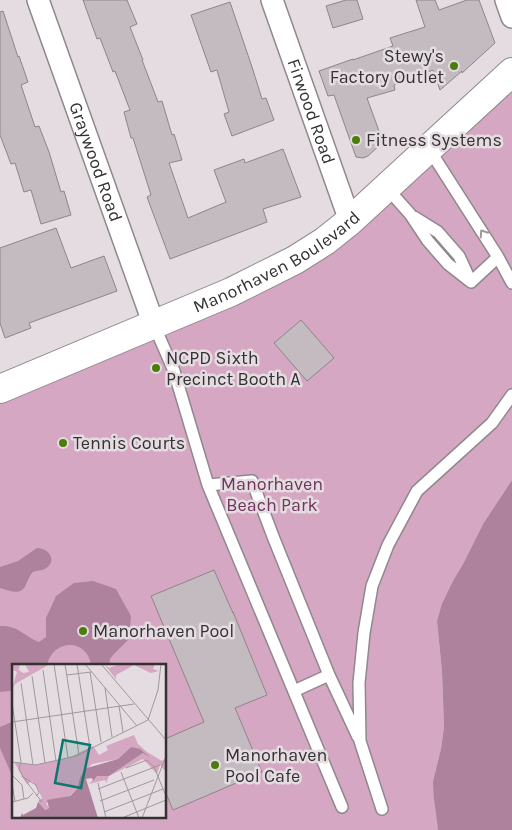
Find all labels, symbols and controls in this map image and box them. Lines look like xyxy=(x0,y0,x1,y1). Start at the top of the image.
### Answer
place label: Stewy's Factory Outlet xyxy=(330,45,444,88)
street label: Firwood Road xyxy=(283,56,340,167)
marker: Stewy's Factory Outlet xyxy=(448,60,460,72)
street label: Graywood Road xyxy=(64,99,127,225)
place label: Fitness Systems xyxy=(366,129,502,151)
marker: Fitness Systems xyxy=(350,134,362,146)
street label: Manorhaven Boulevard xyxy=(190,206,365,318)
one-way arrow xyxy=(479,229,489,238)
place label: NCPD Sixth Precinct Booth A xyxy=(166,347,301,390)
marker: NCPD Sixth Precinct Booth A xyxy=(150,362,162,374)
place label: Tennis Courts xyxy=(73,432,185,454)
marker: Tennis Courts xyxy=(57,437,69,449)
park label: Manorhaven Beach Park xyxy=(221,473,323,516)
place label: Manorhaven Pool xyxy=(93,620,234,642)
marker: Manorhaven Pool xyxy=(77,625,89,637)
inset map xyxy=(12,664,166,818)
place label: Manorhaven Pool Cafe xyxy=(225,744,327,787)
marker: Manorhaven Pool Cafe xyxy=(209,759,221,771)

